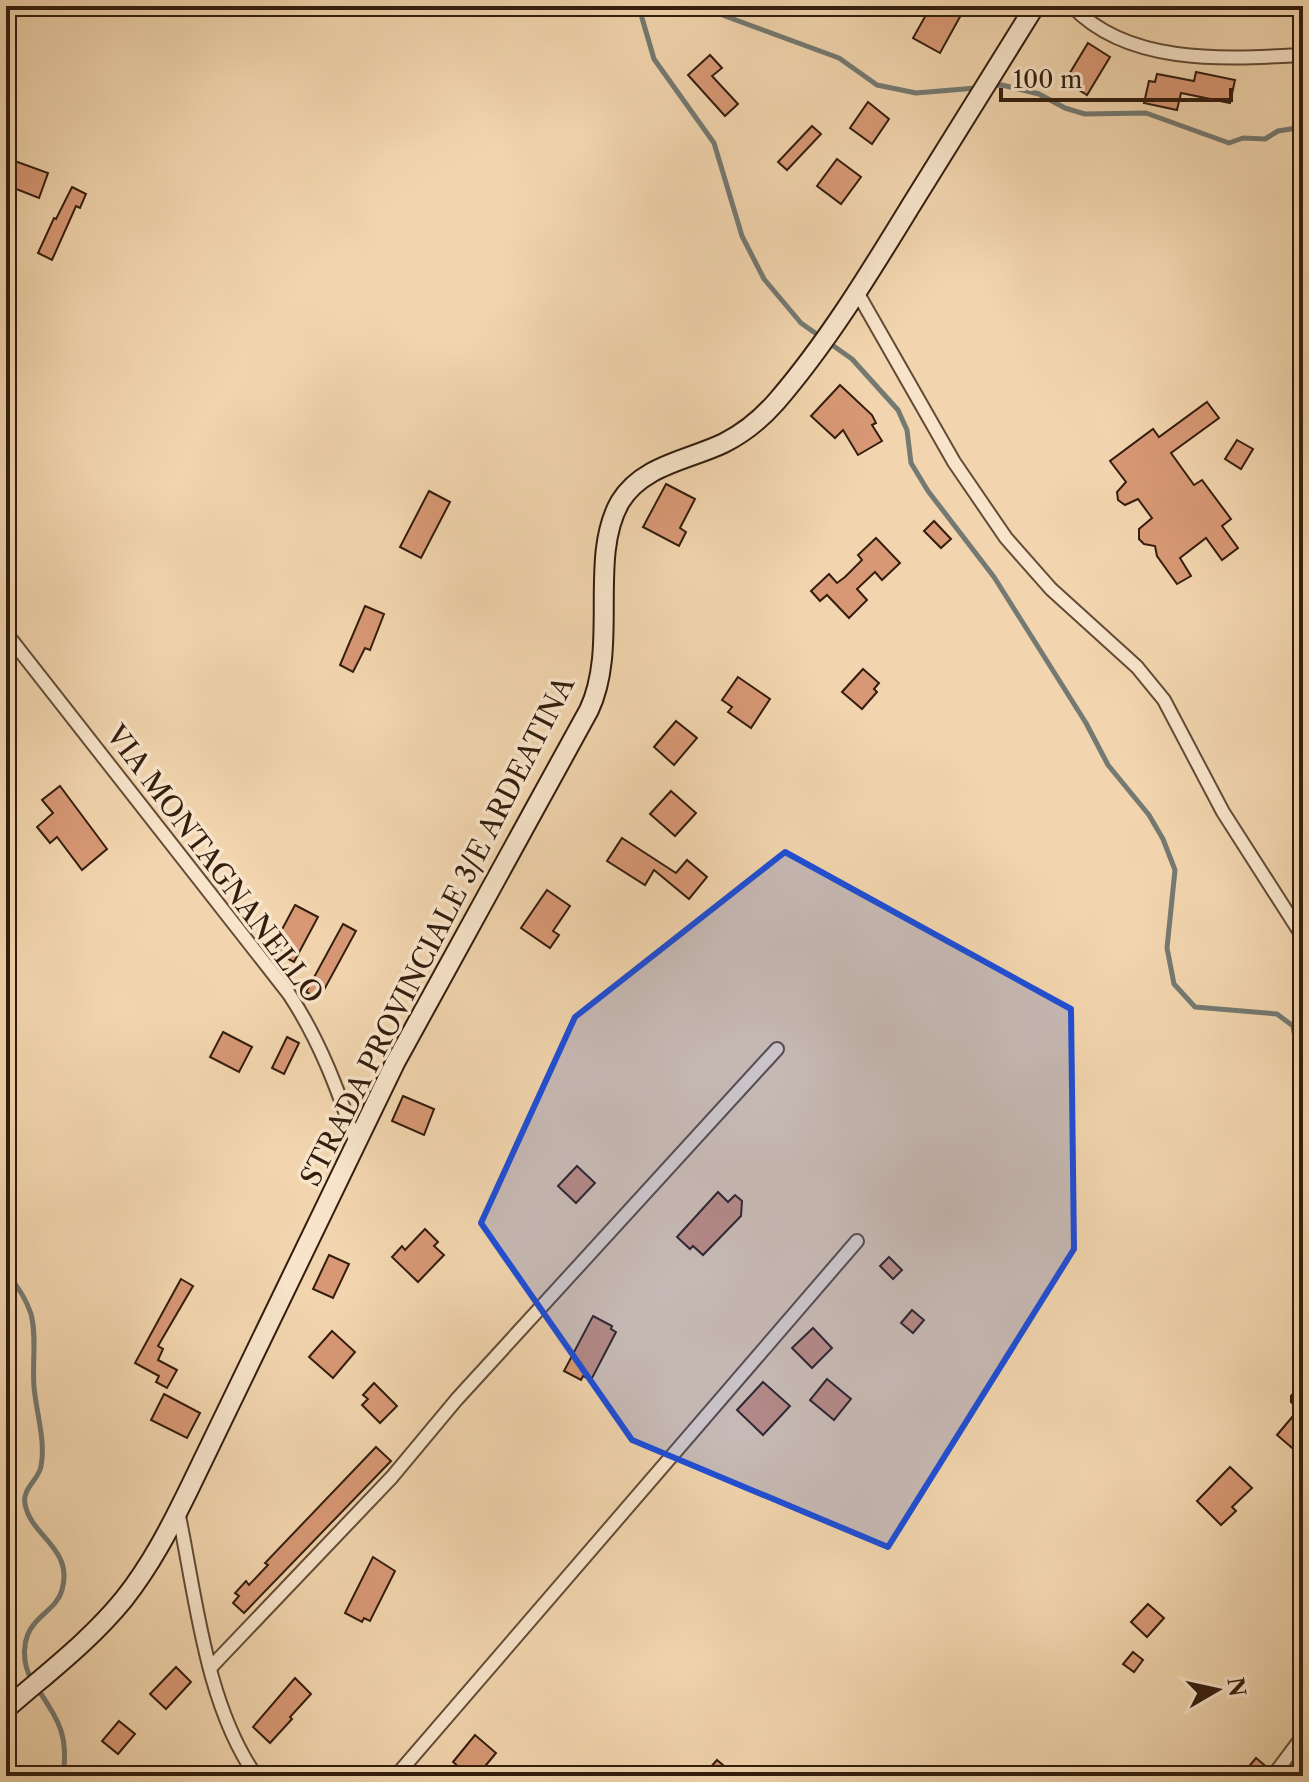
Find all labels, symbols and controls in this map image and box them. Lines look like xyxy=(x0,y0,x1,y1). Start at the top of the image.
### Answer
scale bar xyxy=(1001,52,1231,102)
text: 100 m xyxy=(1013,65,1082,94)
street label: STRADA PROVINCIALE 3/E ARDEATINA xyxy=(293,669,582,1192)
street label: VIA MONTAGNANELLO xyxy=(99,717,331,1010)
north arrow xyxy=(1177,1650,1257,1730)
text: N xyxy=(1221,1675,1251,1699)

